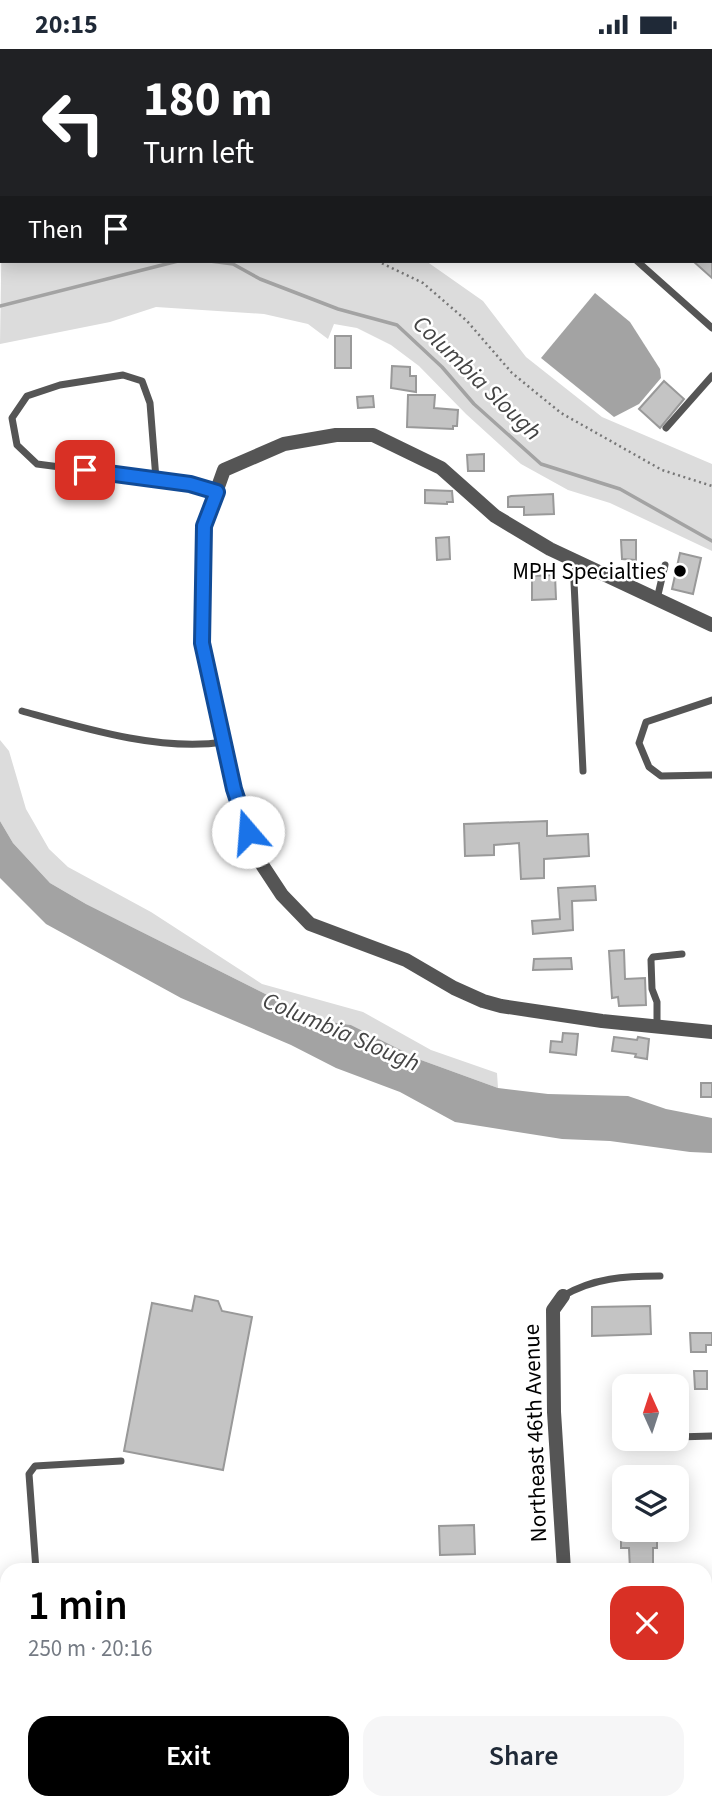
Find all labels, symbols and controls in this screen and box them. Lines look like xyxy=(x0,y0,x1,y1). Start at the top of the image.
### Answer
text: 20:15 xyxy=(35,6,98,43)
text: 180 m xyxy=(143,65,272,135)
icon: left xyxy=(28,77,119,168)
text: Turn left xyxy=(143,130,254,176)
icon: arrive xyxy=(97,210,135,248)
text: Then xyxy=(28,211,83,248)
water label: Columbia Slough xyxy=(405,307,549,449)
pin xyxy=(55,440,115,500)
icon: arrive xyxy=(66,451,104,489)
place label: MPH Specialties xyxy=(512,555,666,588)
marker: MPH Specialties xyxy=(672,563,688,579)
position arrow xyxy=(211,795,285,869)
water label: Columbia Slough xyxy=(257,983,425,1081)
street label: Northeast 46th Avenue xyxy=(515,1323,555,1543)
north arrow xyxy=(612,1374,690,1451)
map controls xyxy=(612,1374,689,1542)
button: layers xyxy=(612,1465,689,1542)
text: 1 min xyxy=(28,1576,128,1636)
button: close xyxy=(610,1586,684,1660)
text: 250 m · 20:16 xyxy=(28,1632,152,1665)
button: Exit xyxy=(28,1716,349,1796)
button: Share xyxy=(363,1716,684,1796)

